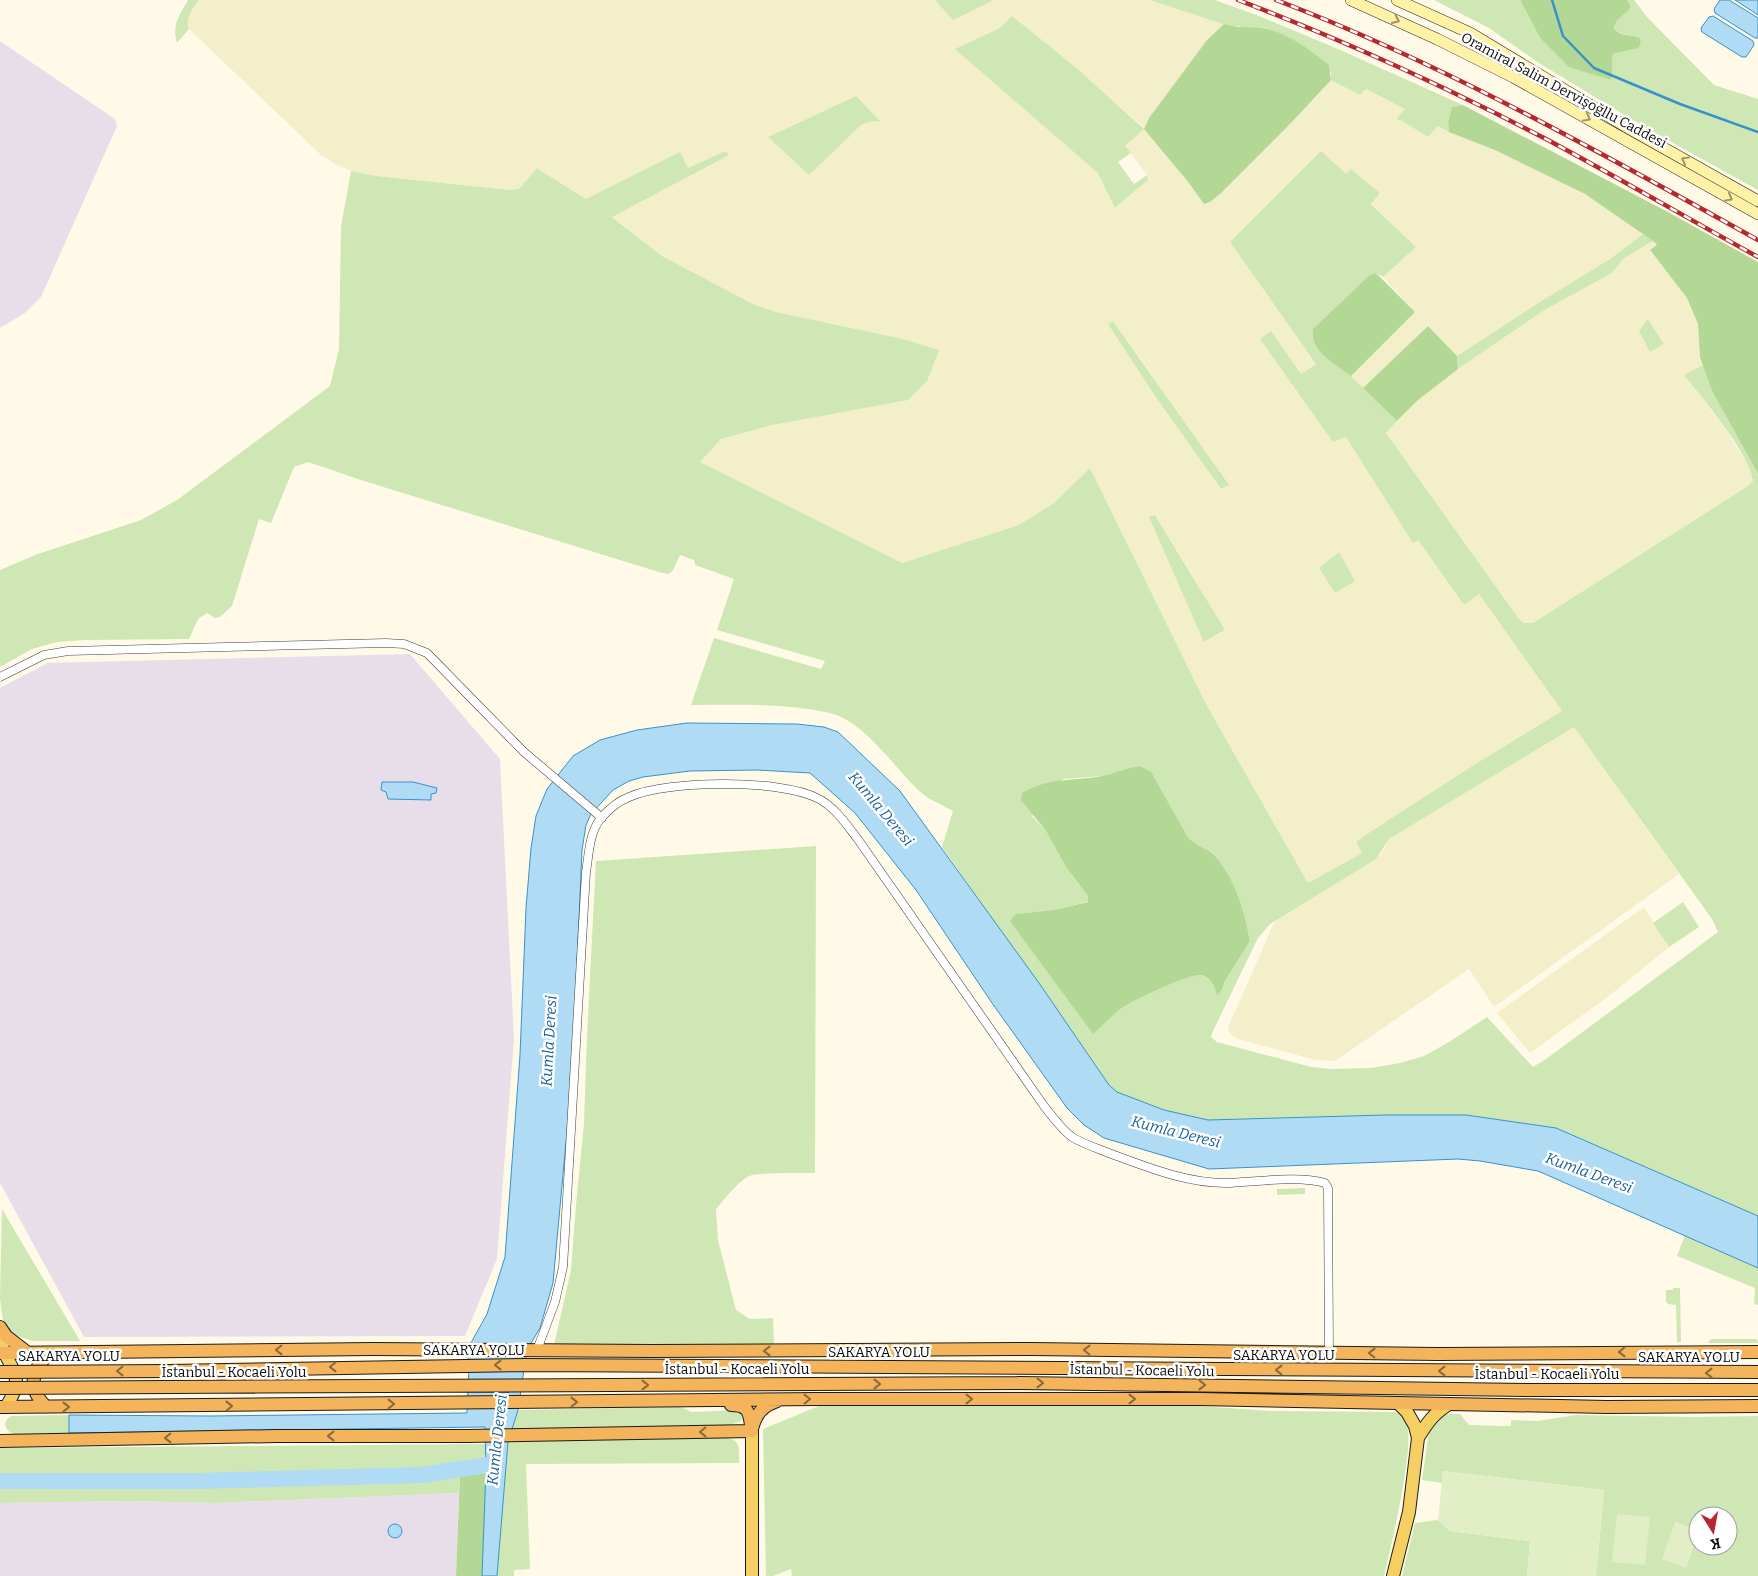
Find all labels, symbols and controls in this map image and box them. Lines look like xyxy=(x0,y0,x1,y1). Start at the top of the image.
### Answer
one-way arrow xyxy=(1391,14,1400,25)
street label: Oramiral Salim Dervişoğllu Caddesi xyxy=(1458,29,1669,152)
one-way arrow xyxy=(1582,112,1591,122)
one-way arrow xyxy=(1681,156,1690,166)
one-way arrow xyxy=(1723,191,1732,201)
water label: Kumla Deresi xyxy=(845,768,917,850)
water label: Kumla Deresi xyxy=(538,995,560,1087)
water label: Kumla Deresi xyxy=(1130,1112,1222,1152)
water label: Kumla Deresi xyxy=(1543,1149,1635,1197)
street label: SAKARYA YOLU xyxy=(423,1342,526,1359)
street label: SAKARYA YOLU xyxy=(828,1344,931,1361)
one-way arrow xyxy=(274,1345,282,1355)
one-way arrow xyxy=(1083,1345,1090,1355)
one-way arrow xyxy=(763,1346,770,1356)
street label: SAKARYA YOLU xyxy=(1233,1347,1336,1364)
one-way arrow xyxy=(1618,1347,1626,1357)
street label: SAKARYA YOLU xyxy=(18,1348,121,1365)
one-way arrow xyxy=(1368,1348,1376,1358)
street label: SAKARYA YOLU xyxy=(1638,1349,1741,1366)
one-way arrow xyxy=(494,1360,502,1370)
street label: İstanbul - Kocaeli Yolu xyxy=(665,1361,810,1378)
street label: İstanbul - Kocaeli Yolu xyxy=(1069,1361,1215,1380)
one-way arrow xyxy=(329,1362,336,1372)
street label: İstanbul - Kocaeli Yolu xyxy=(162,1364,307,1381)
one-way arrow xyxy=(1275,1365,1283,1375)
one-way arrow xyxy=(116,1366,124,1376)
one-way arrow xyxy=(1438,1366,1446,1376)
street label: İstanbul - Kocaeli Yolu xyxy=(1475,1366,1620,1383)
one-way arrow xyxy=(1705,1368,1713,1378)
one-way arrow xyxy=(1036,1378,1044,1389)
one-way arrow xyxy=(641,1379,649,1390)
one-way arrow xyxy=(874,1379,881,1389)
one-way arrow xyxy=(1198,1380,1206,1391)
water label: Kumla Deresi xyxy=(483,1394,511,1486)
one-way arrow xyxy=(803,1394,811,1404)
one-way arrow xyxy=(966,1394,973,1404)
one-way arrow xyxy=(1128,1394,1136,1404)
one-way arrow xyxy=(570,1397,578,1407)
one-way arrow xyxy=(388,1399,395,1409)
one-way arrow xyxy=(225,1400,233,1411)
one-way arrow xyxy=(62,1401,70,1412)
one-way arrow xyxy=(699,1427,706,1437)
one-way arrow xyxy=(326,1431,334,1441)
one-way arrow xyxy=(164,1433,172,1444)
north arrow xyxy=(1688,1506,1738,1556)
text: K xyxy=(1709,1534,1722,1553)

